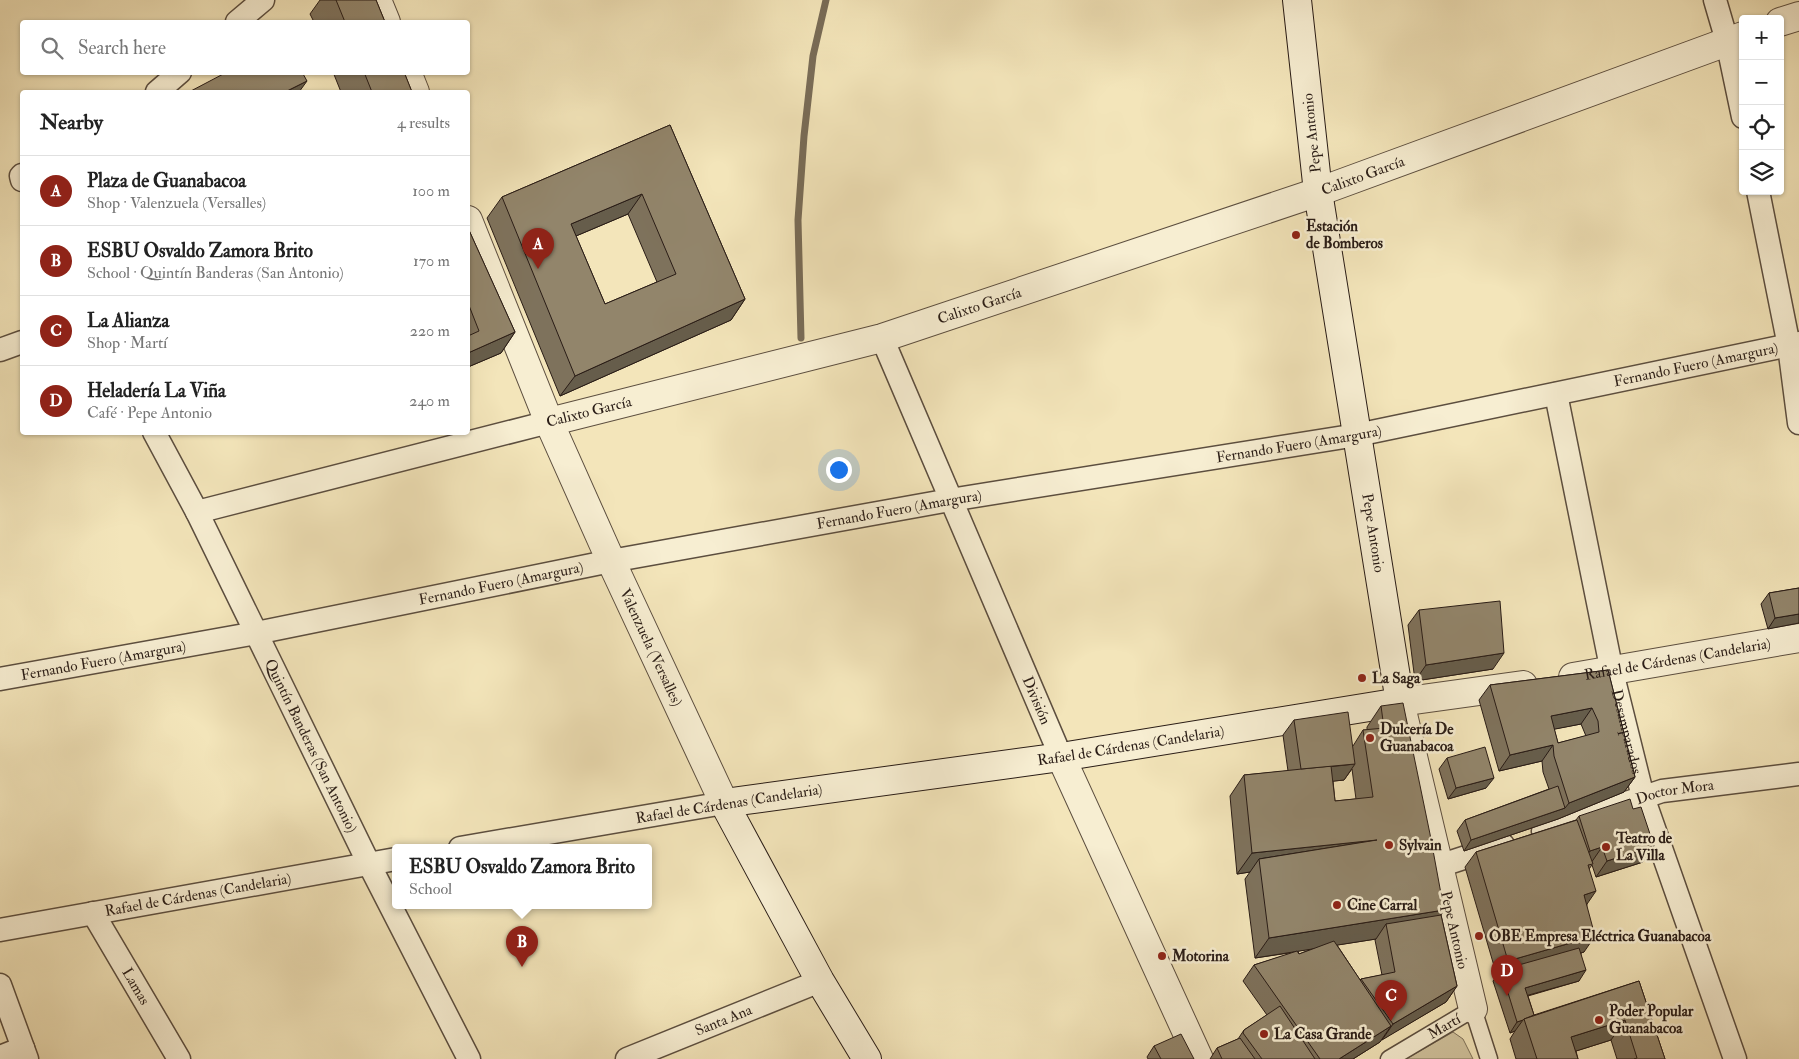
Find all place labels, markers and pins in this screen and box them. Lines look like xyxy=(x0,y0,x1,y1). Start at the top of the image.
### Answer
place label: Estación de Bomberos xyxy=(1306,217,1383,253)
pin: A xyxy=(522,228,554,269)
marker: Estación de Bomberos xyxy=(1290,229,1302,241)
place label: La Saga xyxy=(1372,669,1421,689)
marker: La Saga xyxy=(1356,672,1368,684)
place label: Dulcería De Guanabacoa xyxy=(1380,720,1454,756)
marker: Dulcería De Guanabacoa xyxy=(1364,732,1376,744)
place label: Teatro de La Villa xyxy=(1615,829,1673,865)
place label: Sylvain xyxy=(1399,836,1442,856)
marker: Sylvain xyxy=(1383,839,1395,851)
marker: Teatro de La Villa xyxy=(1600,841,1612,853)
place label: Cine Carral xyxy=(1347,896,1417,915)
marker: Cine Carral xyxy=(1331,899,1343,911)
pin: B xyxy=(506,926,538,967)
place label: OBE Empresa Eléctrica Guanabacoa xyxy=(1489,927,1712,947)
marker: OBE Empresa Eléctrica Guanabacoa xyxy=(1473,930,1485,942)
place label: Motorina xyxy=(1171,947,1230,966)
marker: Motorina xyxy=(1156,950,1168,962)
pin: D xyxy=(1491,955,1523,996)
pin: C xyxy=(1375,980,1407,1021)
place label: Poder Popular Guanabacoa xyxy=(1609,1002,1694,1038)
marker: Poder Popular Guanabacoa xyxy=(1593,1014,1605,1026)
place label: La Casa Grande xyxy=(1274,1025,1372,1044)
marker: La Casa Grande xyxy=(1258,1028,1270,1040)

